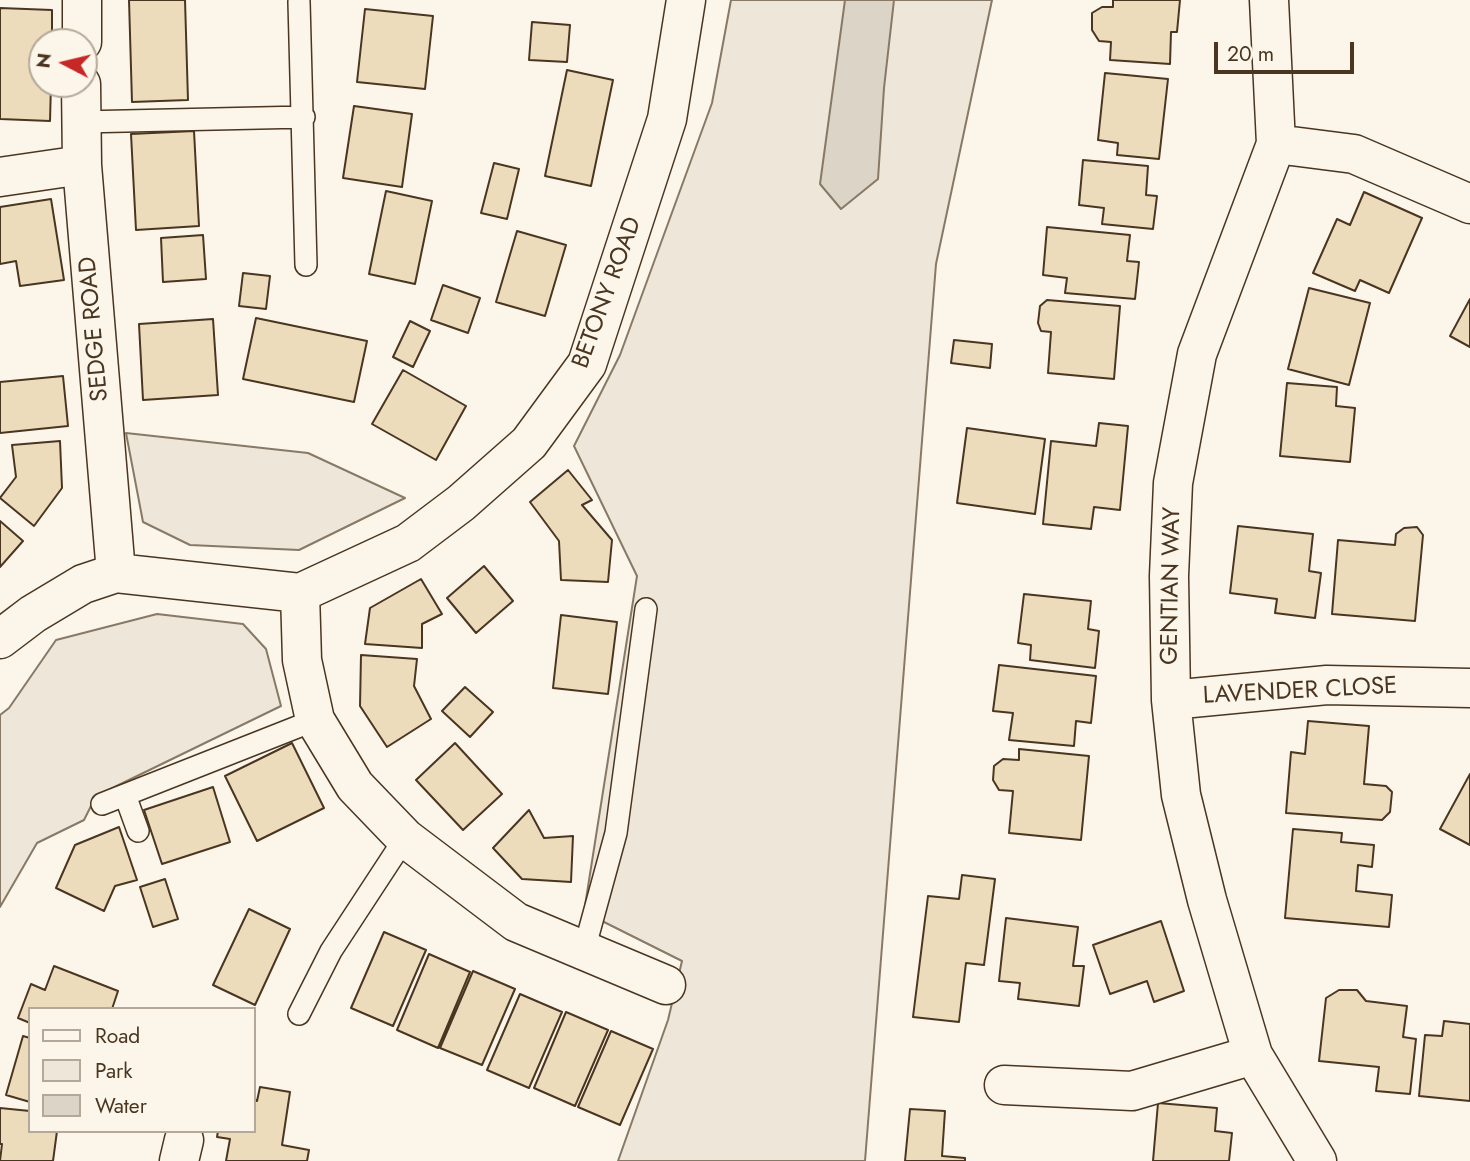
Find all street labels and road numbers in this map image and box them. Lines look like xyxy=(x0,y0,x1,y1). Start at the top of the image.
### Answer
street label: BETONY ROAD xyxy=(567,214,649,372)
street label: SEDGE ROAD xyxy=(74,255,116,403)
street label: GENTIAN WAY xyxy=(1156,507,1188,665)
street label: LAVENDER CLOSE xyxy=(1202,673,1398,711)

